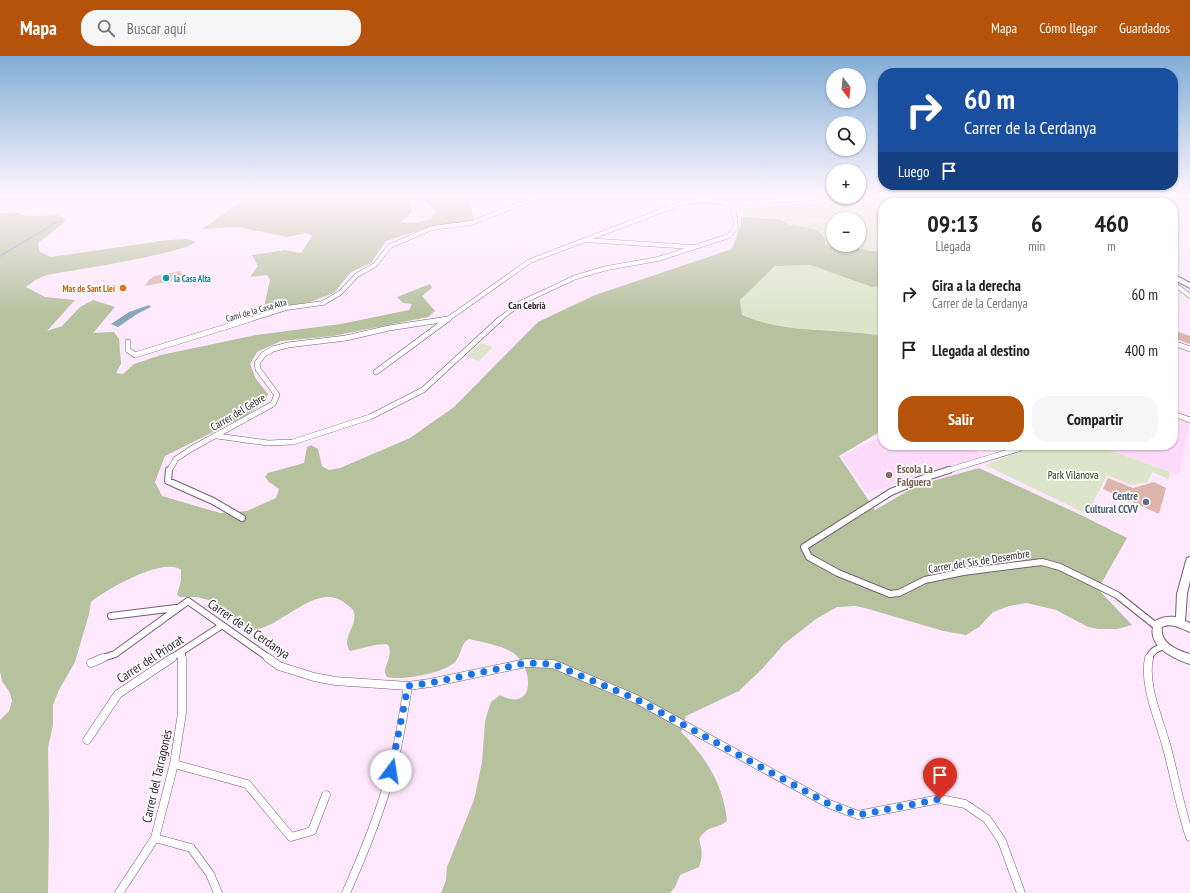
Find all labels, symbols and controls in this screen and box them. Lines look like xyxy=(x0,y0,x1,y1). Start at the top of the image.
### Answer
search box xyxy=(81,10,361,46)
text: Mapa xyxy=(20,16,57,40)
icon: search xyxy=(95,17,117,39)
text: Buscar aquí xyxy=(127,19,186,38)
text: Mapa xyxy=(991,19,1017,37)
text: Cómo llegar xyxy=(1039,19,1097,37)
text: Guardados xyxy=(1119,19,1170,37)
north arrow xyxy=(826,68,866,108)
map controls xyxy=(826,68,866,252)
text: 60 m xyxy=(964,80,1015,117)
icon: right xyxy=(898,84,950,136)
button: search xyxy=(826,116,866,156)
text: Carrer de la Cerdanya xyxy=(964,116,1096,139)
icon: arrive xyxy=(938,160,960,182)
text: Luego xyxy=(898,162,930,181)
button: + xyxy=(826,164,866,204)
text: 09:13 xyxy=(927,208,979,239)
text: 6 xyxy=(1031,208,1042,239)
text: 460 xyxy=(1094,208,1129,239)
button: − xyxy=(826,212,866,252)
text: Llegada xyxy=(935,238,971,255)
text: min xyxy=(1028,238,1045,255)
text: m xyxy=(1107,238,1116,255)
marker: la Casa Alta xyxy=(161,273,171,283)
place label: la Casa Alta xyxy=(174,273,211,284)
text: Gira a la derecha xyxy=(932,276,1021,295)
place label: Mas de Sant Lleí xyxy=(63,283,115,294)
marker: Mas de Sant Lleí xyxy=(118,283,128,293)
icon: right xyxy=(898,283,920,305)
text: 60 m xyxy=(1132,285,1158,304)
text: Carrer de la Cerdanya xyxy=(932,295,1028,312)
street label: Camí de la Casa Alta xyxy=(224,296,288,324)
district label: Can Cebrià xyxy=(508,299,546,312)
icon: arrive xyxy=(898,339,920,361)
text: Llegada al destino xyxy=(932,341,1030,360)
text: 400 m xyxy=(1125,341,1158,360)
street label: Carrer del Gebre xyxy=(208,390,268,434)
button: Salir xyxy=(898,396,1024,442)
button: Compartir xyxy=(1032,396,1158,442)
place label: Escola La Falguera xyxy=(897,462,933,489)
park label: Park Vilanova xyxy=(1048,468,1098,482)
marker: Escola La Falguera xyxy=(884,470,894,480)
place label: Centre Cultural CCVV xyxy=(1085,489,1138,516)
marker: Centre Cultural CCVV xyxy=(1141,497,1151,507)
street label: Carrer del Sis de Desembre xyxy=(927,546,1031,576)
street label: Carrer de la Cerdanya xyxy=(205,595,293,663)
street label: Carrer del Priorat xyxy=(113,631,187,687)
street label: Carrer del Tarragonès xyxy=(138,728,176,824)
position arrow xyxy=(370,750,412,792)
pin xyxy=(923,758,957,799)
icon: arrive xyxy=(929,764,951,786)

